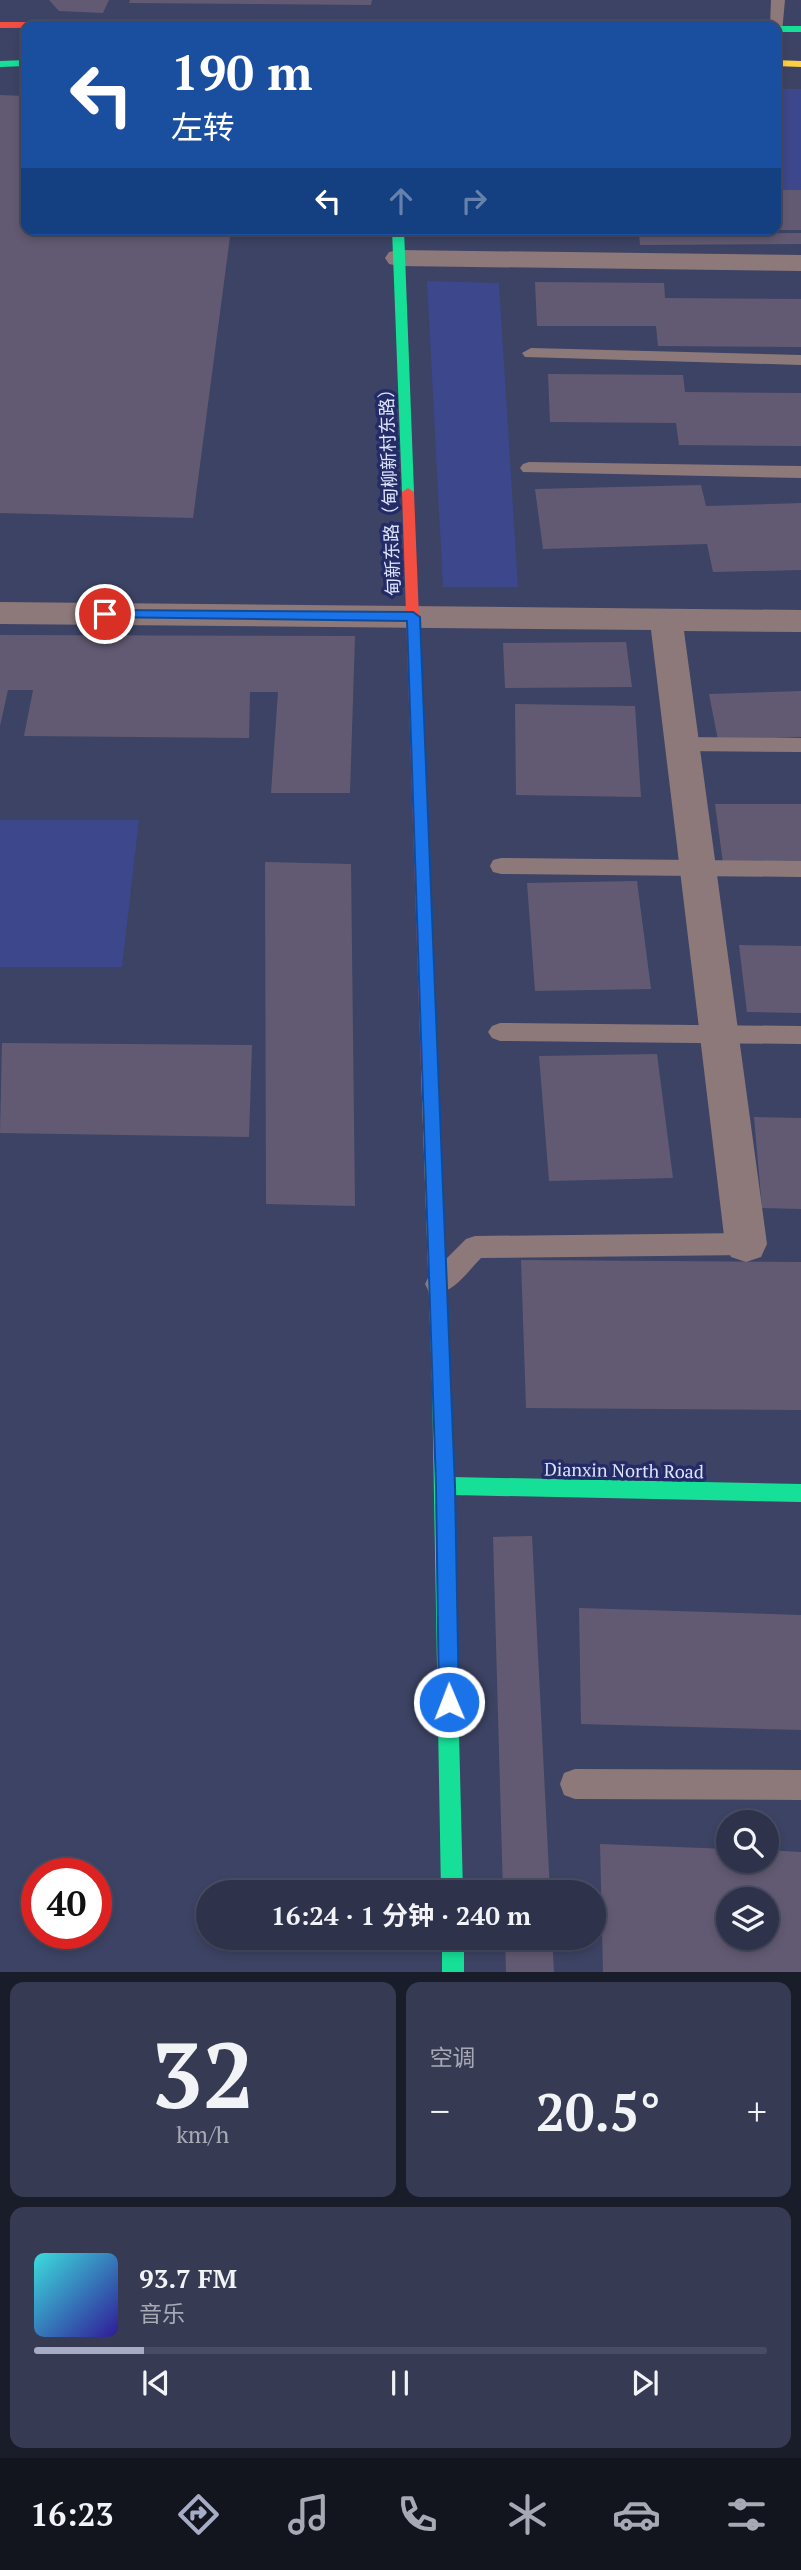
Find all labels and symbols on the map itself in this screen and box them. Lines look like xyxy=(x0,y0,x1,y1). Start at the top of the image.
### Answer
street label: 甸新东路（甸柳新村东路） xyxy=(373,380,405,596)
pin xyxy=(75,584,135,644)
street label: Dianxin North Road xyxy=(544,1457,704,1483)
position arrow xyxy=(412,1665,486,1739)
speed limit sign: 40 xyxy=(21,1858,112,1949)

